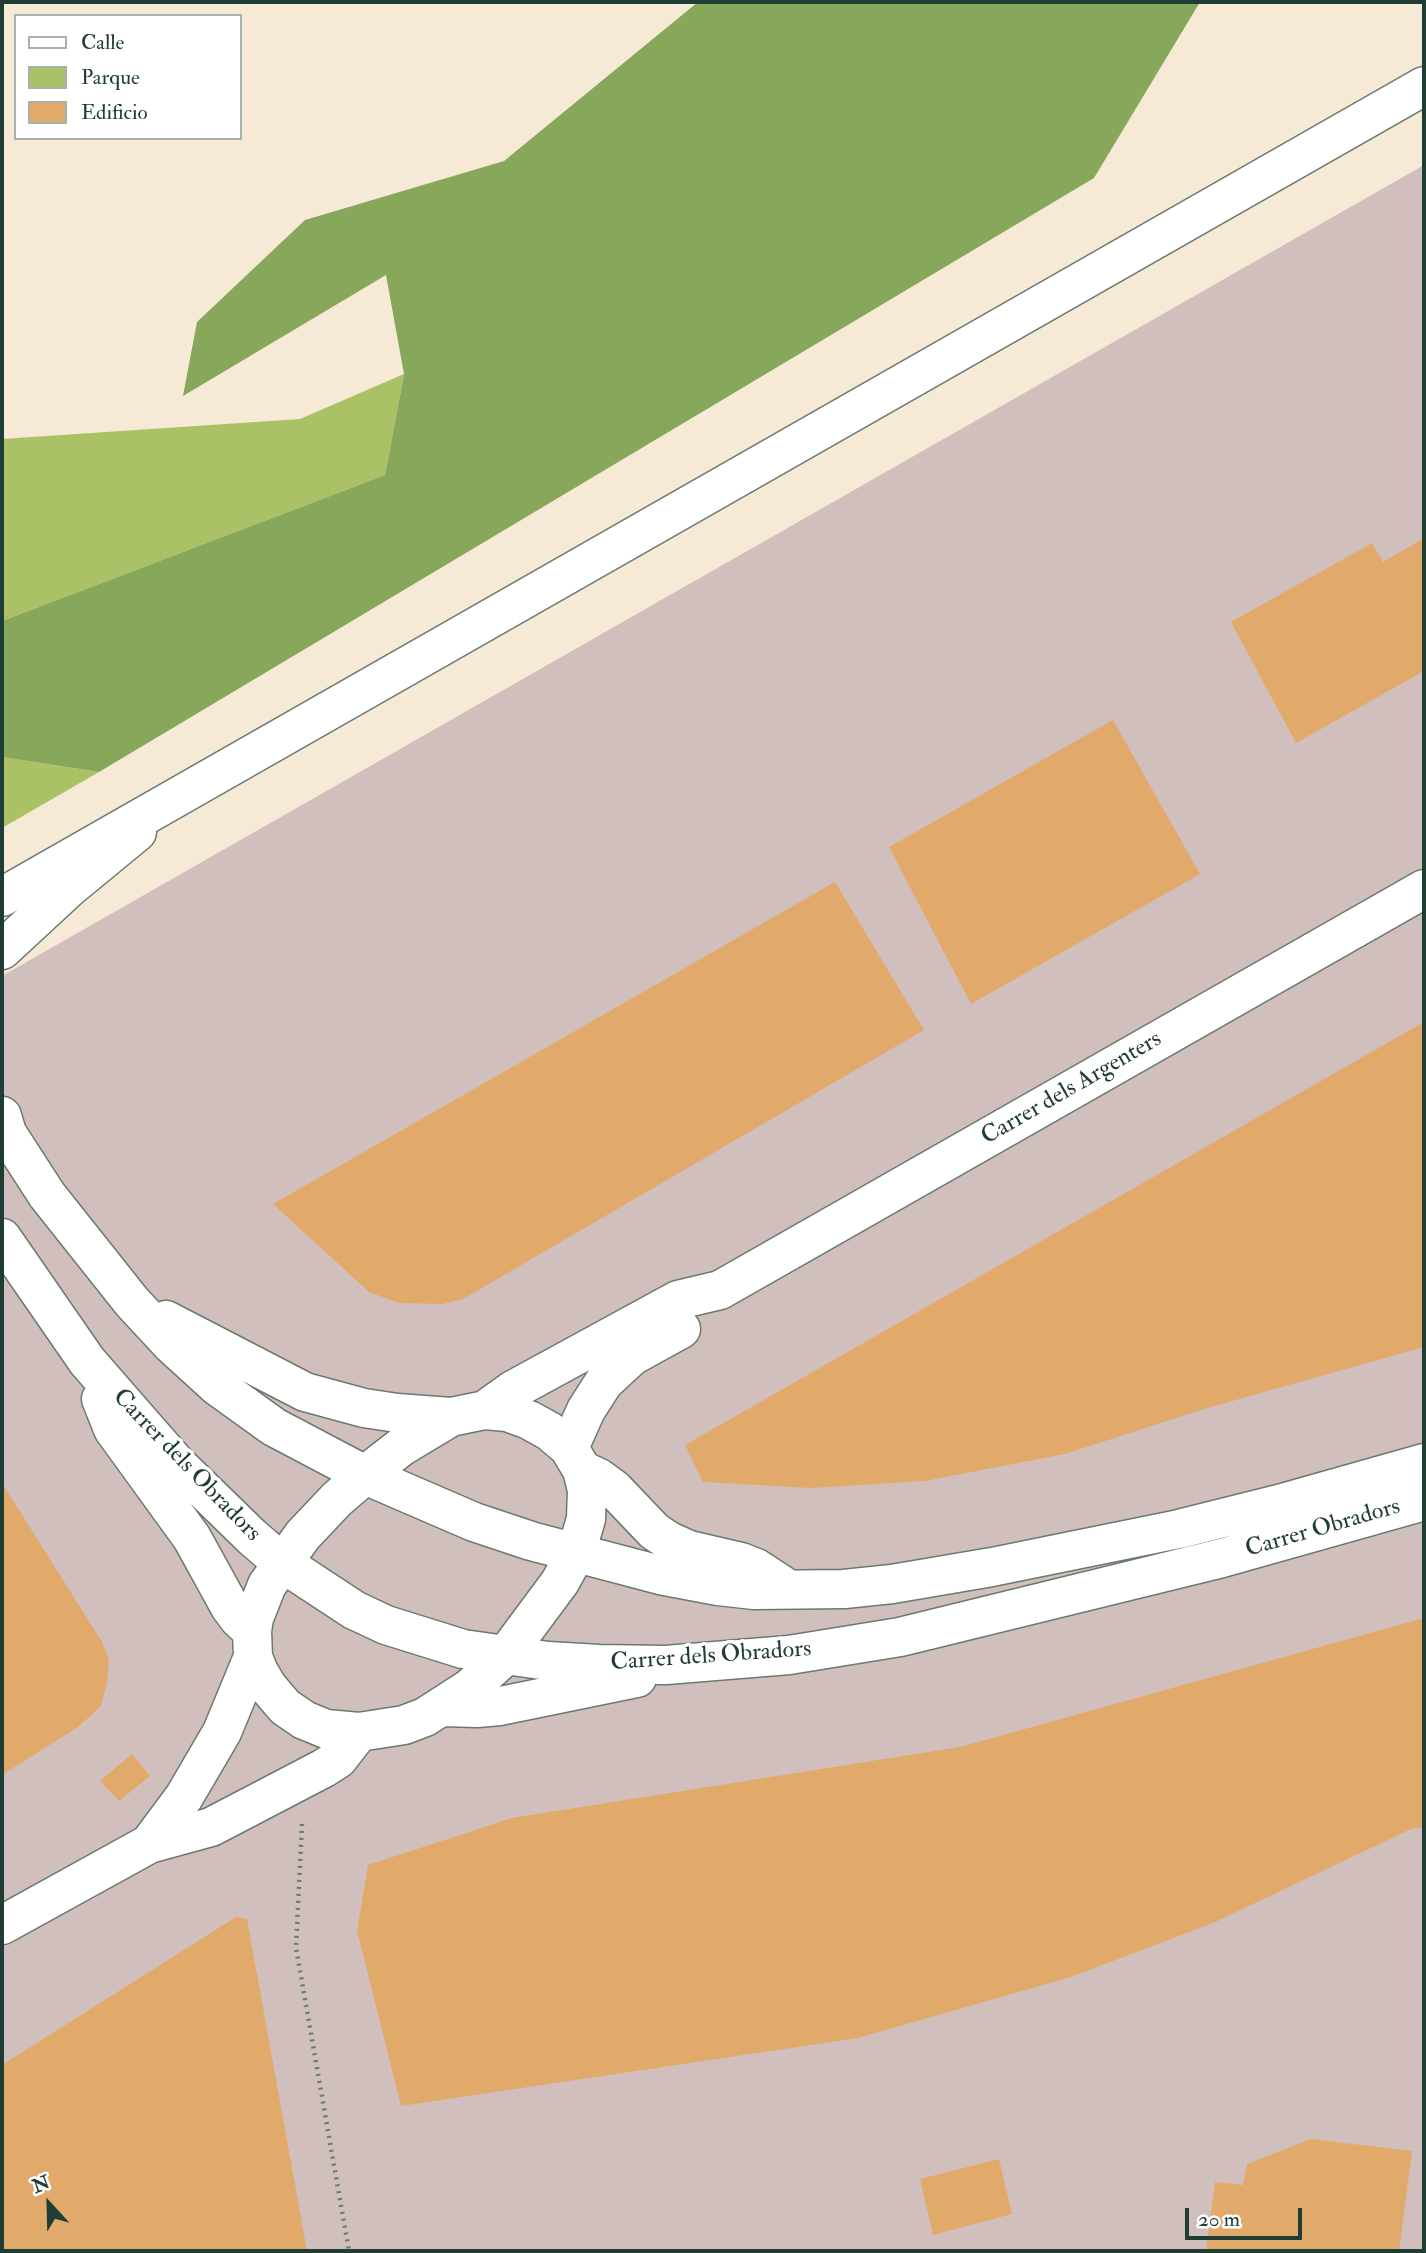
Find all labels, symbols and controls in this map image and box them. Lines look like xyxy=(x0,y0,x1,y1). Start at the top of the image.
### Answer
legend xyxy=(14,14,242,140)
text: Calle xyxy=(81,29,124,56)
text: Parque xyxy=(81,64,140,91)
text: Edificio xyxy=(81,99,148,126)
street label: Carrer dels Argenters xyxy=(977,1026,1167,1152)
street label: Carrer dels Obradors xyxy=(106,1384,266,1548)
street label: Carrer Obradors xyxy=(1242,1493,1404,1565)
street label: Carrer dels Obradors xyxy=(610,1636,812,1678)
north arrow xyxy=(14,2169,84,2239)
text: N xyxy=(29,2170,54,2199)
scale bar xyxy=(1188,2194,1305,2238)
text: 20 m xyxy=(1198,2206,1240,2233)

